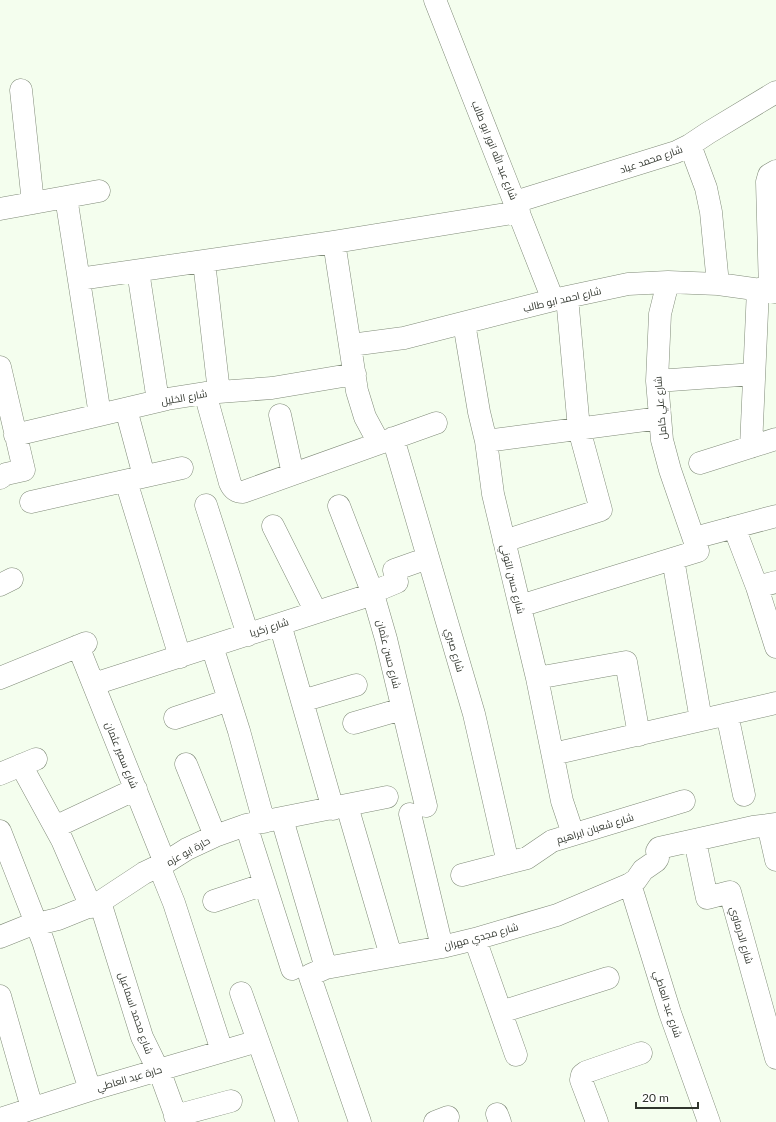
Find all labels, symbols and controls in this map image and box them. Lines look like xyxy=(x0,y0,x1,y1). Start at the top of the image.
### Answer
street label: شارع عبد الله انور ابو طالب xyxy=(469,98,521,202)
street label: شارع محمد عياد xyxy=(618,143,684,176)
street label: شارع احمد ابو طالب xyxy=(522,284,602,315)
street label: شارع علي كامل xyxy=(651,376,671,440)
street label: شارع الخليل xyxy=(160,387,208,408)
street label: شارع حسن التوني xyxy=(497,543,527,615)
street label: شارع زكريا xyxy=(248,615,290,640)
street label: شارع حسن عثمان xyxy=(374,618,403,690)
street label: شارع صبري xyxy=(441,627,467,674)
street label: شارع سمير عثمان xyxy=(102,720,141,790)
street label: شارع شعبان ابراهيم xyxy=(555,811,636,847)
street label: حارة ابو عزه xyxy=(164,834,212,868)
street label: شارع الدرماوي xyxy=(726,905,756,966)
street label: شارع مجدي مهران xyxy=(442,920,520,954)
street label: شارع عبد العاطي xyxy=(650,969,684,1040)
street label: شارع محمد اسماعيل xyxy=(115,971,156,1056)
street label: حارة عبد العاطي xyxy=(95,1063,164,1095)
scale bar xyxy=(636,1084,698,1110)
text: 20 m xyxy=(642,1090,669,1105)

